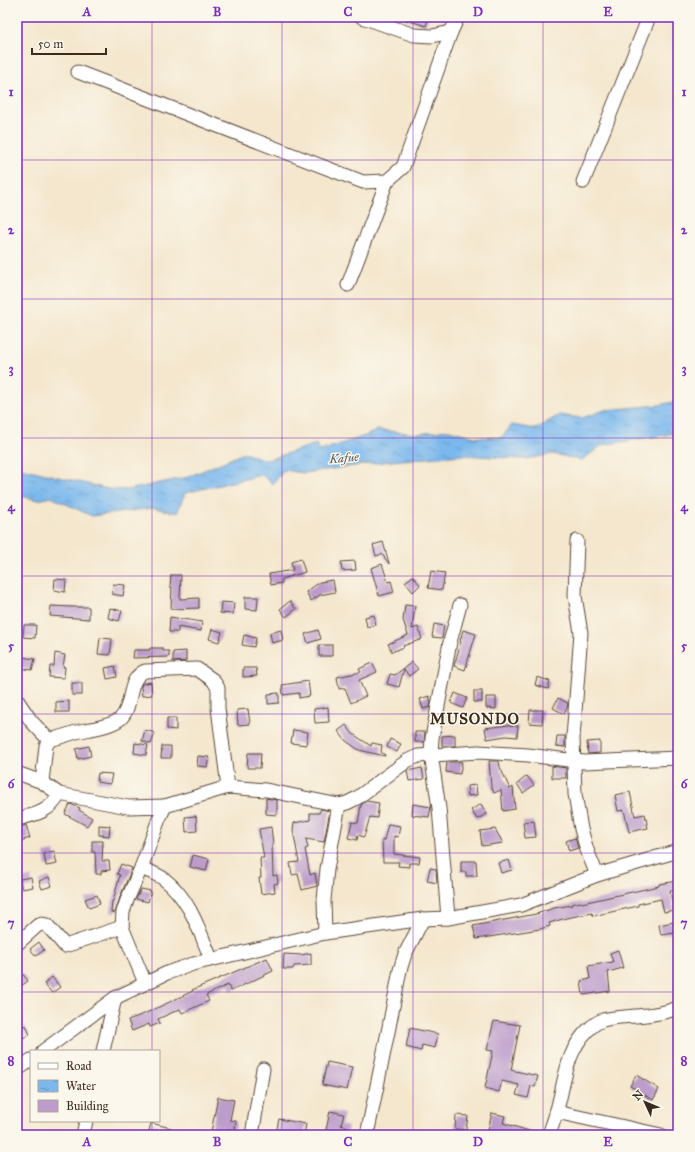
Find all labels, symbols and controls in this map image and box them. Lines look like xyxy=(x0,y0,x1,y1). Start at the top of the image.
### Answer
text: A xyxy=(82,4,92,20)
text: B xyxy=(213,4,222,20)
text: C xyxy=(344,4,353,20)
text: D xyxy=(473,4,483,20)
text: E xyxy=(603,4,613,20)
scale bar xyxy=(32,30,106,56)
text: 50 m xyxy=(38,37,63,51)
text: 1 xyxy=(8,84,14,100)
text: 1 xyxy=(681,84,687,100)
text: 2 xyxy=(8,222,15,238)
text: 2 xyxy=(681,222,688,238)
text: 3 xyxy=(8,361,14,377)
text: 3 xyxy=(681,361,687,377)
water label: Kafue xyxy=(328,450,360,466)
text: 4 xyxy=(7,499,15,515)
text: 4 xyxy=(680,499,688,515)
text: 5 xyxy=(8,638,15,654)
text: 5 xyxy=(681,638,688,654)
district label: MUSONDO xyxy=(430,710,520,728)
text: 6 xyxy=(8,776,16,792)
text: 6 xyxy=(681,776,689,792)
text: 7 xyxy=(8,915,15,931)
text: 7 xyxy=(681,915,688,931)
legend xyxy=(30,1050,160,1122)
text: 8 xyxy=(8,1053,15,1069)
text: 8 xyxy=(681,1053,688,1069)
text: Road xyxy=(66,1059,92,1073)
text: Water xyxy=(66,1079,96,1093)
north arrow xyxy=(625,1082,665,1122)
text: N xyxy=(630,1087,647,1103)
text: Building xyxy=(66,1099,109,1114)
text: A xyxy=(82,1134,92,1150)
text: B xyxy=(213,1134,222,1150)
text: C xyxy=(344,1134,353,1150)
text: D xyxy=(473,1134,483,1150)
text: E xyxy=(603,1134,613,1150)

